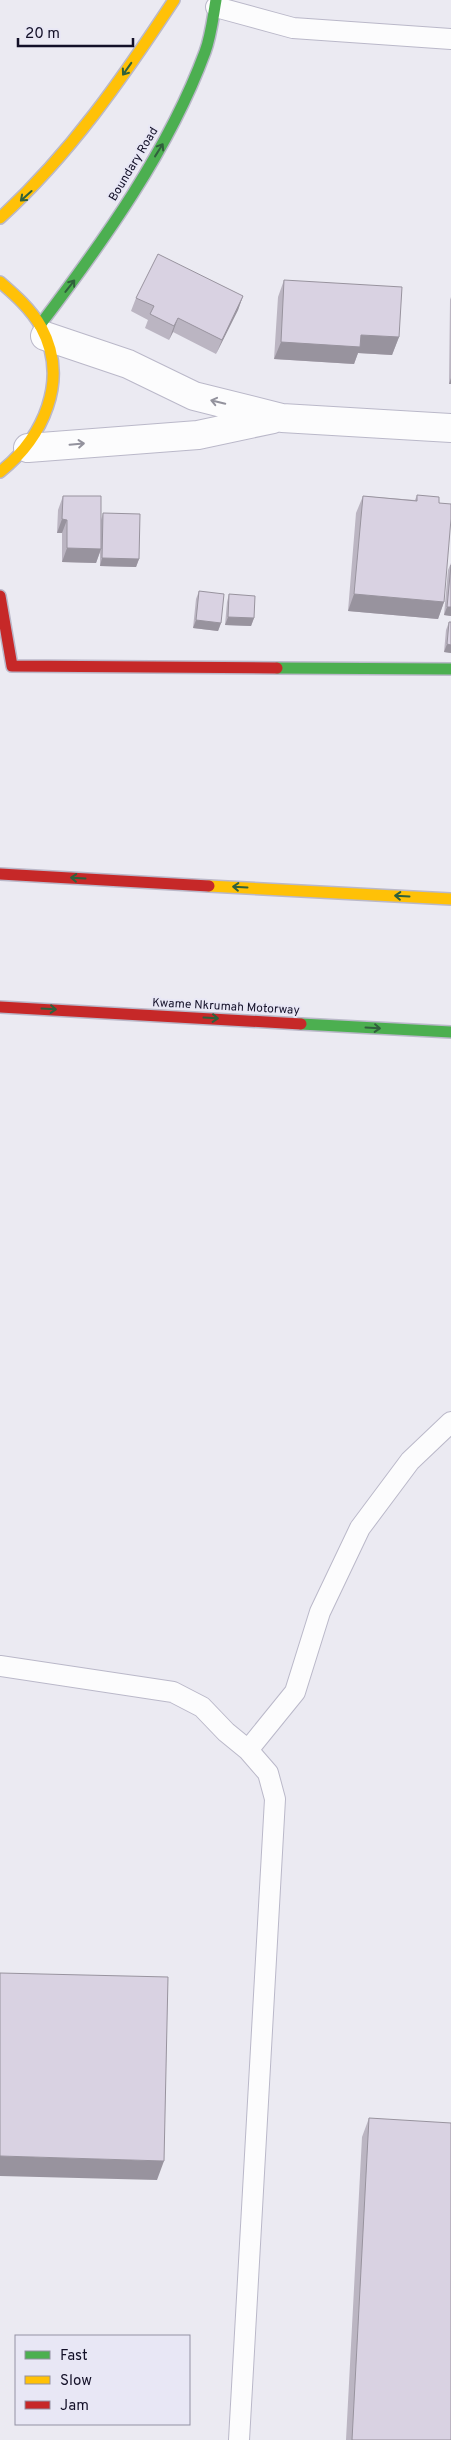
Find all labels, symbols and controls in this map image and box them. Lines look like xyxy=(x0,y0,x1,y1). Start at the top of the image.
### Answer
scale bar xyxy=(18,15,132,47)
text: 20 m xyxy=(25,25,60,44)
one-way arrow xyxy=(122,62,132,76)
street label: Boundary Road xyxy=(106,125,162,204)
one-way arrow xyxy=(154,144,164,158)
one-way arrow xyxy=(19,190,32,201)
one-way arrow xyxy=(64,280,75,293)
one-way arrow xyxy=(210,397,226,406)
one-way arrow xyxy=(69,439,85,448)
one-way arrow xyxy=(70,874,86,883)
one-way arrow xyxy=(232,883,248,892)
one-way arrow xyxy=(395,891,411,901)
street label: Kwame Nkrumah Motorway xyxy=(152,995,300,1019)
one-way arrow xyxy=(40,1005,56,1014)
one-way arrow xyxy=(203,1014,219,1023)
one-way arrow xyxy=(365,1023,381,1032)
legend xyxy=(15,2335,190,2425)
text: Fast xyxy=(60,2347,88,2366)
text: Slow xyxy=(60,2372,92,2391)
text: Jam xyxy=(60,2397,89,2416)

